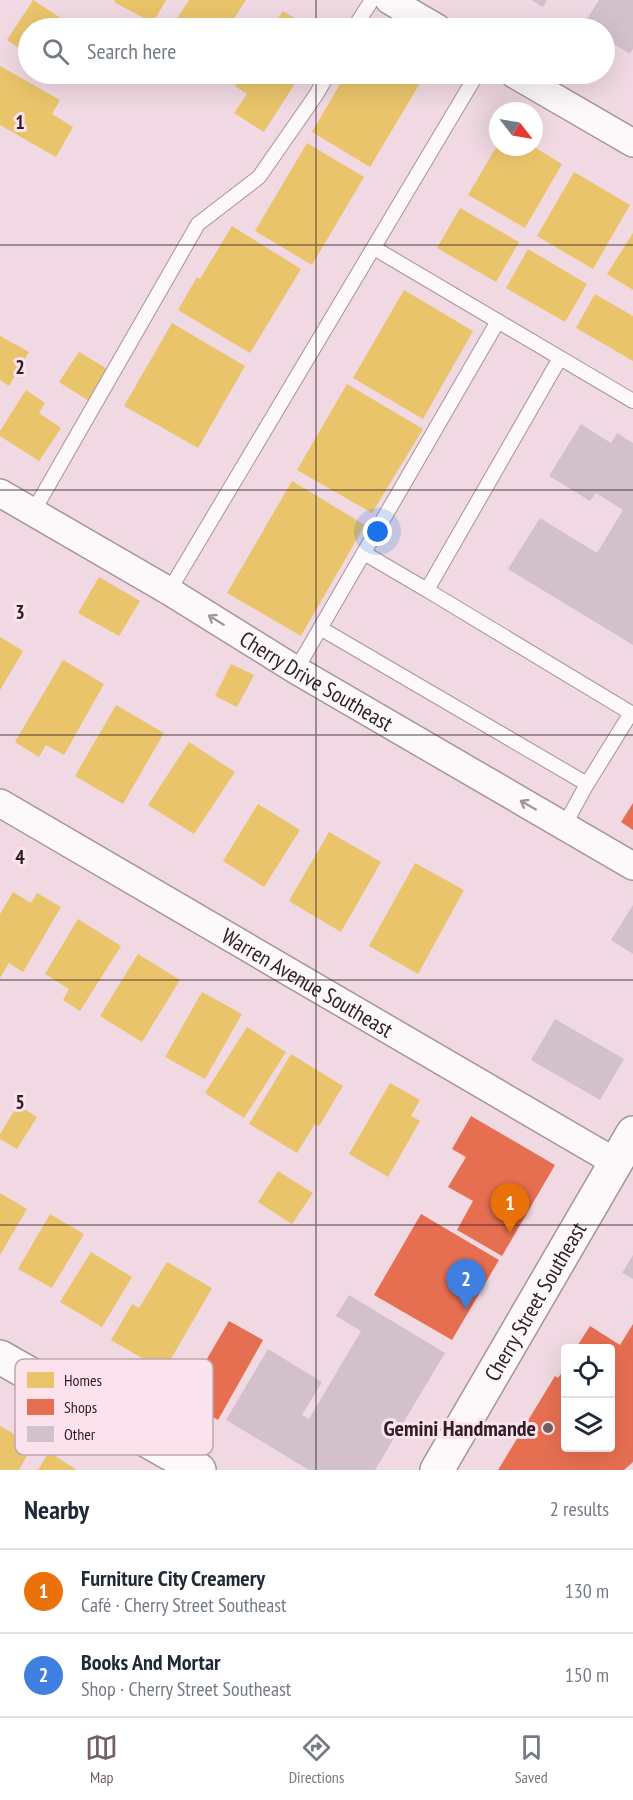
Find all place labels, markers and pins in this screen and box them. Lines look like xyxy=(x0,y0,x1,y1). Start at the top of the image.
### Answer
pin: 1 xyxy=(490,1184,530,1233)
pin: 2 xyxy=(446,1260,486,1309)
place label: Gemini Handmande xyxy=(383,1414,536,1442)
marker: Gemini Handmande xyxy=(541,1421,555,1435)

